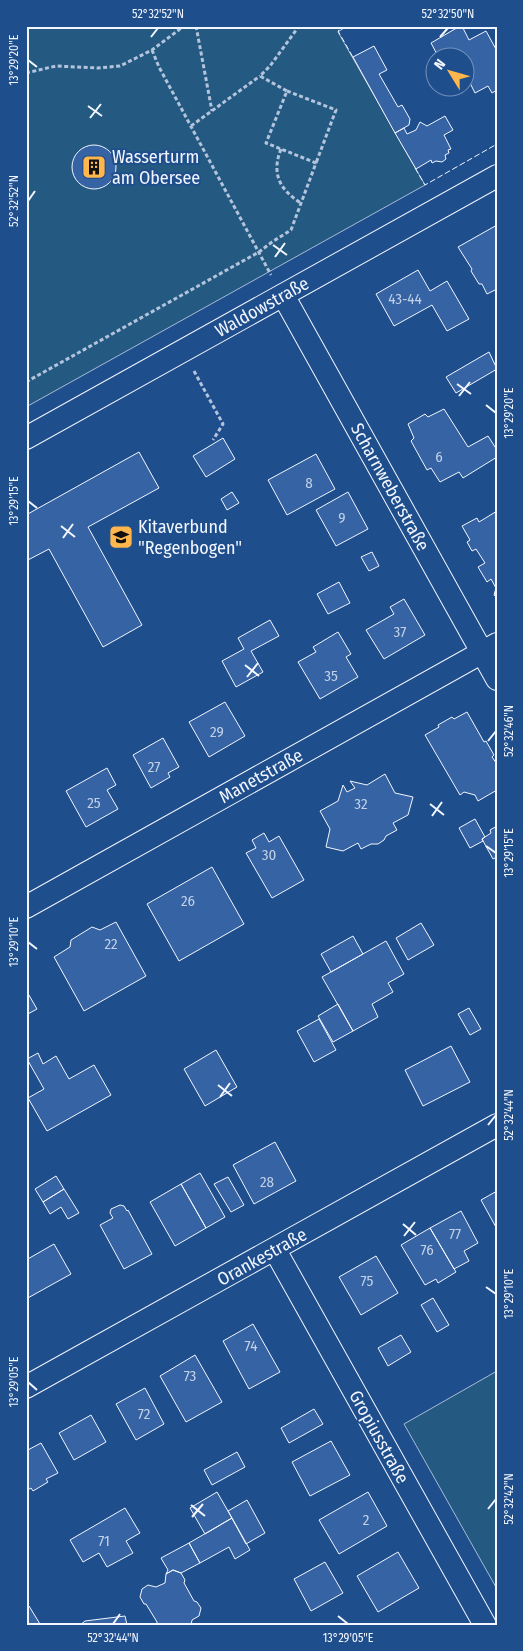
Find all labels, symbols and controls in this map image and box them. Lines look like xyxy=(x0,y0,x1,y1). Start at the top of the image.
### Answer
text: 52°32'52"N xyxy=(132,7,184,21)
text: 52°32'50"N xyxy=(422,7,474,21)
text: 13°29'20"E xyxy=(7,34,21,85)
north arrow xyxy=(426,48,476,98)
text: N xyxy=(431,56,449,73)
place label: Wasserturm am Obersee xyxy=(112,146,200,189)
building icon: Wasserturm am Obersee xyxy=(81,154,107,180)
text: 52°32'52"N xyxy=(7,175,21,227)
street label: Waldowstraße xyxy=(211,272,313,342)
house number: 43-44 xyxy=(388,290,422,308)
text: 13°29'20"E xyxy=(502,387,516,438)
street label: Scharnweberstraße xyxy=(346,419,434,555)
house number: 6 xyxy=(435,448,443,466)
house number: 8 xyxy=(305,474,313,492)
text: 13°29'15"E xyxy=(7,476,21,526)
house number: 9 xyxy=(338,509,346,527)
place label: Kitaverbund "Regenbogen" xyxy=(138,516,242,559)
school or university icon: Kitaverbund "Regenbogen" xyxy=(108,524,134,550)
house number: 37 xyxy=(394,623,406,641)
house number: 35 xyxy=(324,667,338,685)
text: 52°32'46"N xyxy=(502,705,516,757)
house number: 29 xyxy=(210,723,224,741)
street label: Manetstraße xyxy=(215,744,307,808)
house number: 27 xyxy=(148,758,160,776)
house number: 25 xyxy=(87,794,101,812)
house number: 32 xyxy=(354,795,368,813)
text: 13°29'15"E xyxy=(502,828,516,878)
house number: 30 xyxy=(262,846,276,864)
house number: 26 xyxy=(181,892,195,910)
text: 13°29'10"E xyxy=(7,917,21,967)
house number: 22 xyxy=(104,935,118,953)
text: 52°32'44"N xyxy=(502,1089,516,1141)
house number: 28 xyxy=(260,1173,274,1191)
street label: Orankestraße xyxy=(213,1223,311,1291)
house number: 77 xyxy=(449,1225,461,1243)
house number: 76 xyxy=(420,1241,434,1259)
text: 13°29'10"E xyxy=(502,1269,516,1319)
house number: 75 xyxy=(361,1272,373,1290)
house number: 74 xyxy=(245,1337,257,1355)
text: 13°29'05"E xyxy=(7,1356,21,1407)
house number: 73 xyxy=(184,1367,197,1385)
street label: Gropiusstraße xyxy=(344,1387,414,1488)
house number: 72 xyxy=(138,1405,151,1423)
text: 52°32'42"N xyxy=(502,1473,516,1525)
house number: 2 xyxy=(363,1511,370,1529)
house number: 71 xyxy=(98,1532,110,1550)
text: 52°32'44"N xyxy=(87,1631,139,1645)
text: 13°29'05"E xyxy=(323,1631,374,1645)

